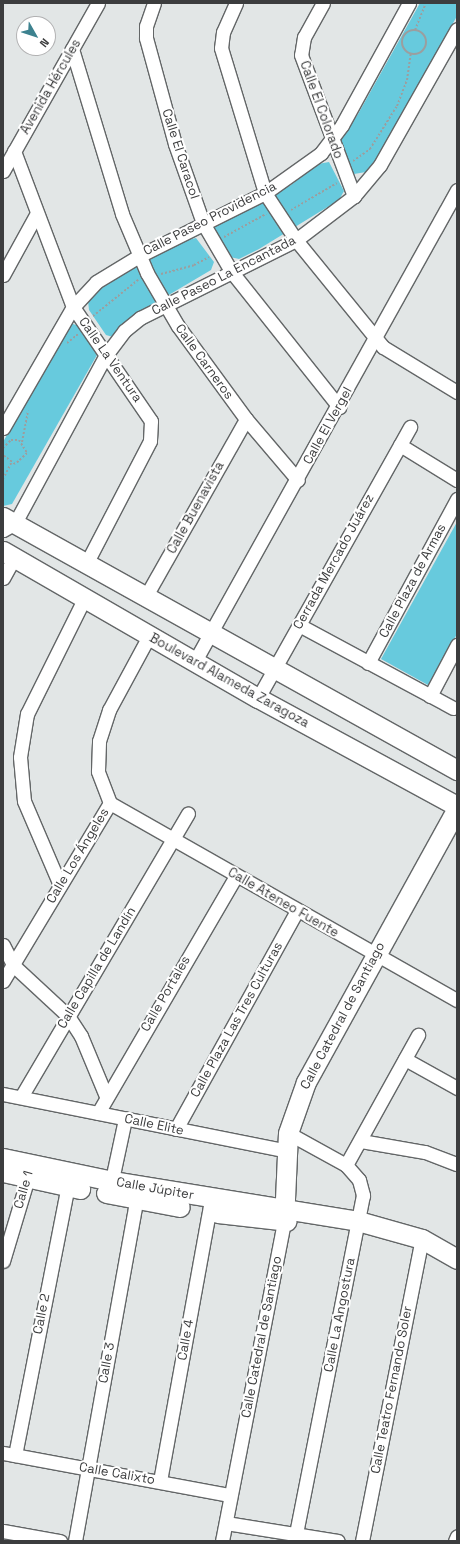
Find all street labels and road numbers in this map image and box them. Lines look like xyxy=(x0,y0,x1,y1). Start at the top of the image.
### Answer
street label: Avenida Hércules xyxy=(17,37,85,137)
street label: Calle El Colorado xyxy=(296,59,346,161)
street label: Calle El Caracol xyxy=(158,107,202,201)
street label: Calle Paseo Providencia xyxy=(141,179,279,259)
street label: Calle Paseo La Encantada xyxy=(149,233,299,319)
street label: Calle La Ventura xyxy=(75,314,145,406)
street label: Calle Carneros xyxy=(171,321,237,403)
street label: Calle El Vergel xyxy=(300,385,356,467)
street label: Calle Buenavista xyxy=(164,459,228,557)
street label: Cerrada Mercado Juárez xyxy=(290,492,378,632)
street label: Calle Plaza de Armas xyxy=(376,521,450,641)
street label: Boulevard Alameda Zaragoza xyxy=(146,631,312,731)
street label: Calle Los Ángeles xyxy=(43,806,113,906)
street label: Calle Ateneo Fuente xyxy=(225,865,341,941)
street label: Calle Capilla de Landín xyxy=(54,904,140,1032)
street label: Calle Plaza Las Tres Culturas xyxy=(188,939,286,1101)
street label: Calle Catedral de Santiago xyxy=(297,940,389,1092)
street label: Calle Portales xyxy=(138,953,194,1035)
street label: Calle Elite xyxy=(123,1111,185,1139)
street label: Calle 1 xyxy=(11,1169,37,1211)
street label: Calle Júpiter xyxy=(115,1175,195,1203)
street label: Calle Catedral de Santiago xyxy=(239,1255,285,1419)
street label: Calle La Angostura xyxy=(321,1256,359,1374)
street label: Calle 2 xyxy=(30,1292,54,1336)
street label: Calle Teatro Fernando Soler xyxy=(368,1305,416,1475)
street label: Calle 4 xyxy=(175,1318,197,1362)
street label: Calle 3 xyxy=(96,1341,118,1385)
street label: Calle Calixto xyxy=(78,1460,156,1488)

